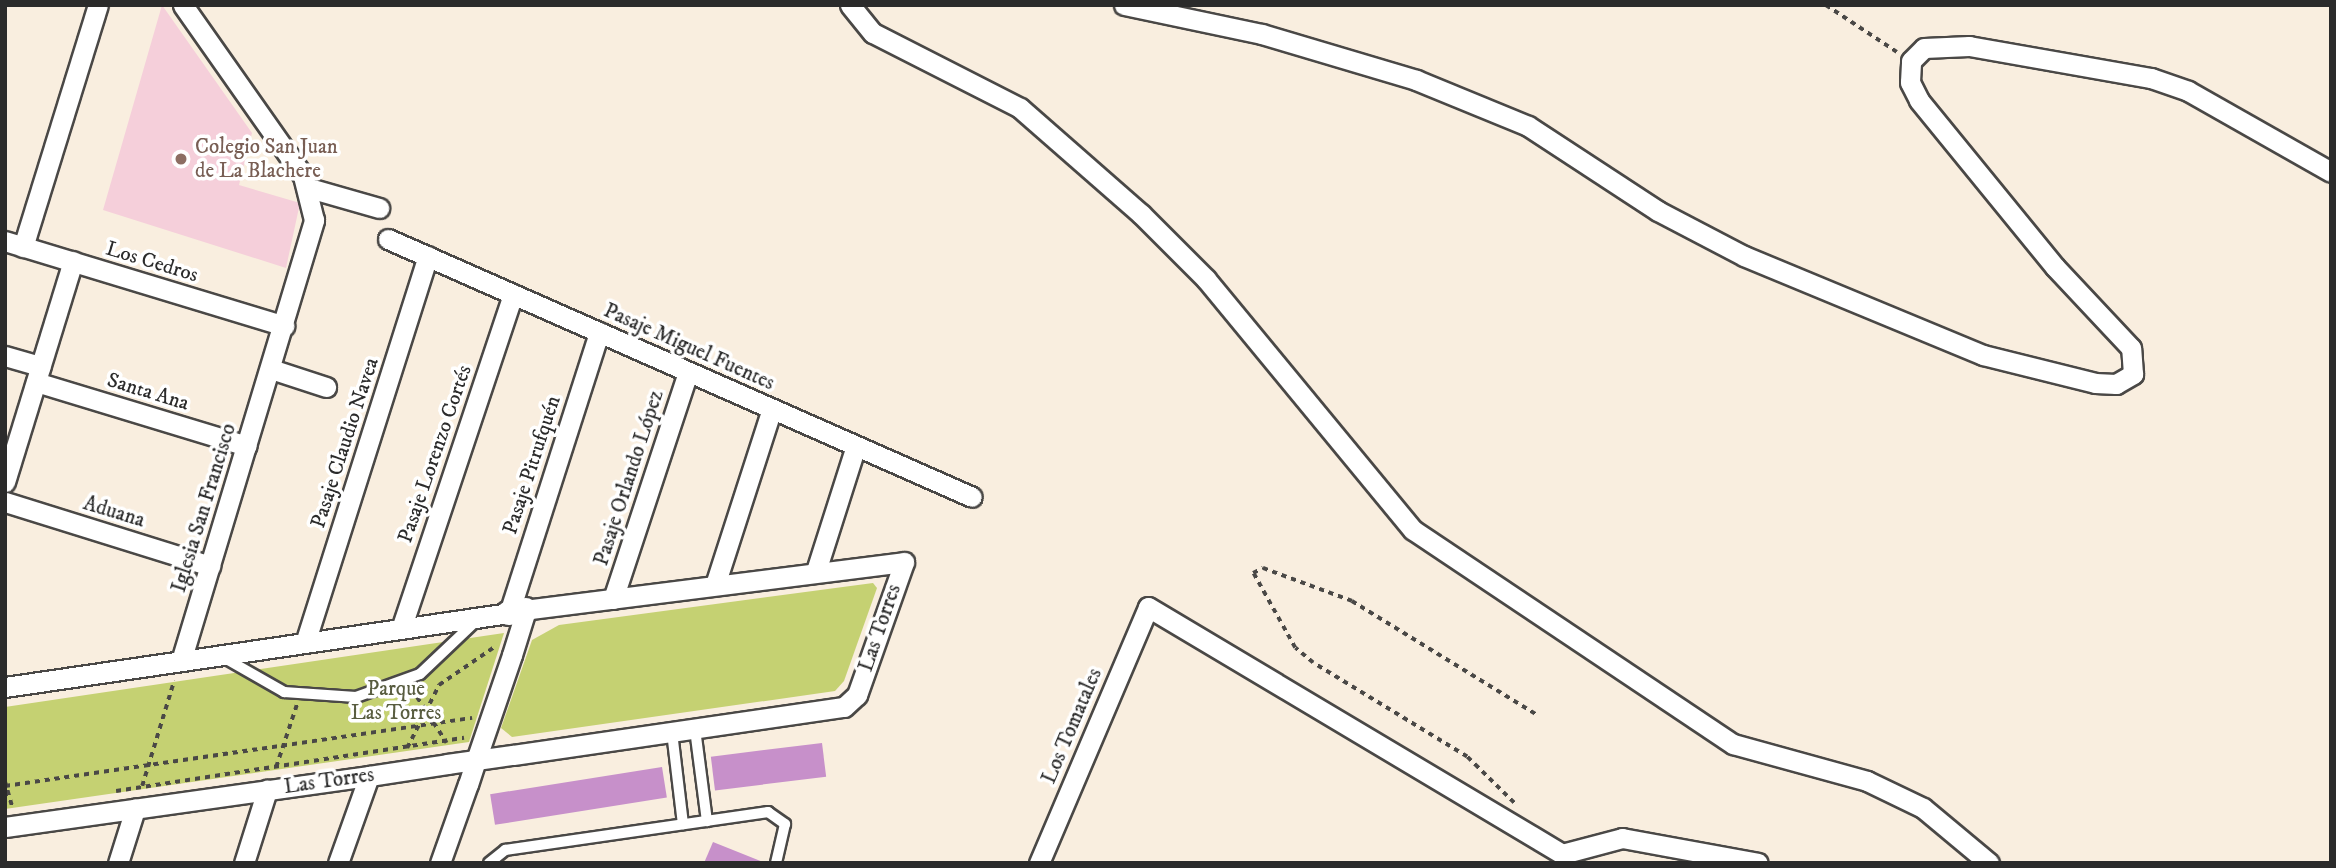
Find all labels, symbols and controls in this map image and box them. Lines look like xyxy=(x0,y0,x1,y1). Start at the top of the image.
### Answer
place label: Colegio San Juan de La Blachere xyxy=(195,134,338,184)
marker: Colegio San Juan de La Blachere xyxy=(173,151,189,167)
street label: Los Cedros xyxy=(103,236,201,288)
street label: Pasaje Miguel Fuentes xyxy=(600,298,778,396)
street label: Pasaje Claudio Navea xyxy=(306,355,384,531)
street label: Pasaje Lorenzo Cortés xyxy=(393,362,477,546)
street label: Santa Ana xyxy=(104,368,192,416)
street label: Pasaje Orlando López xyxy=(589,387,669,569)
street label: Pasaje Pitrufquén xyxy=(498,393,566,537)
street label: Iglesia San Francisco xyxy=(166,421,242,595)
street label: Aduana xyxy=(80,491,148,533)
street label: Las Torres xyxy=(853,581,907,675)
street label: Los Tomatales xyxy=(1036,664,1108,788)
park label: Parque Las Torres xyxy=(351,676,441,726)
street label: Las Torres xyxy=(282,762,376,800)

